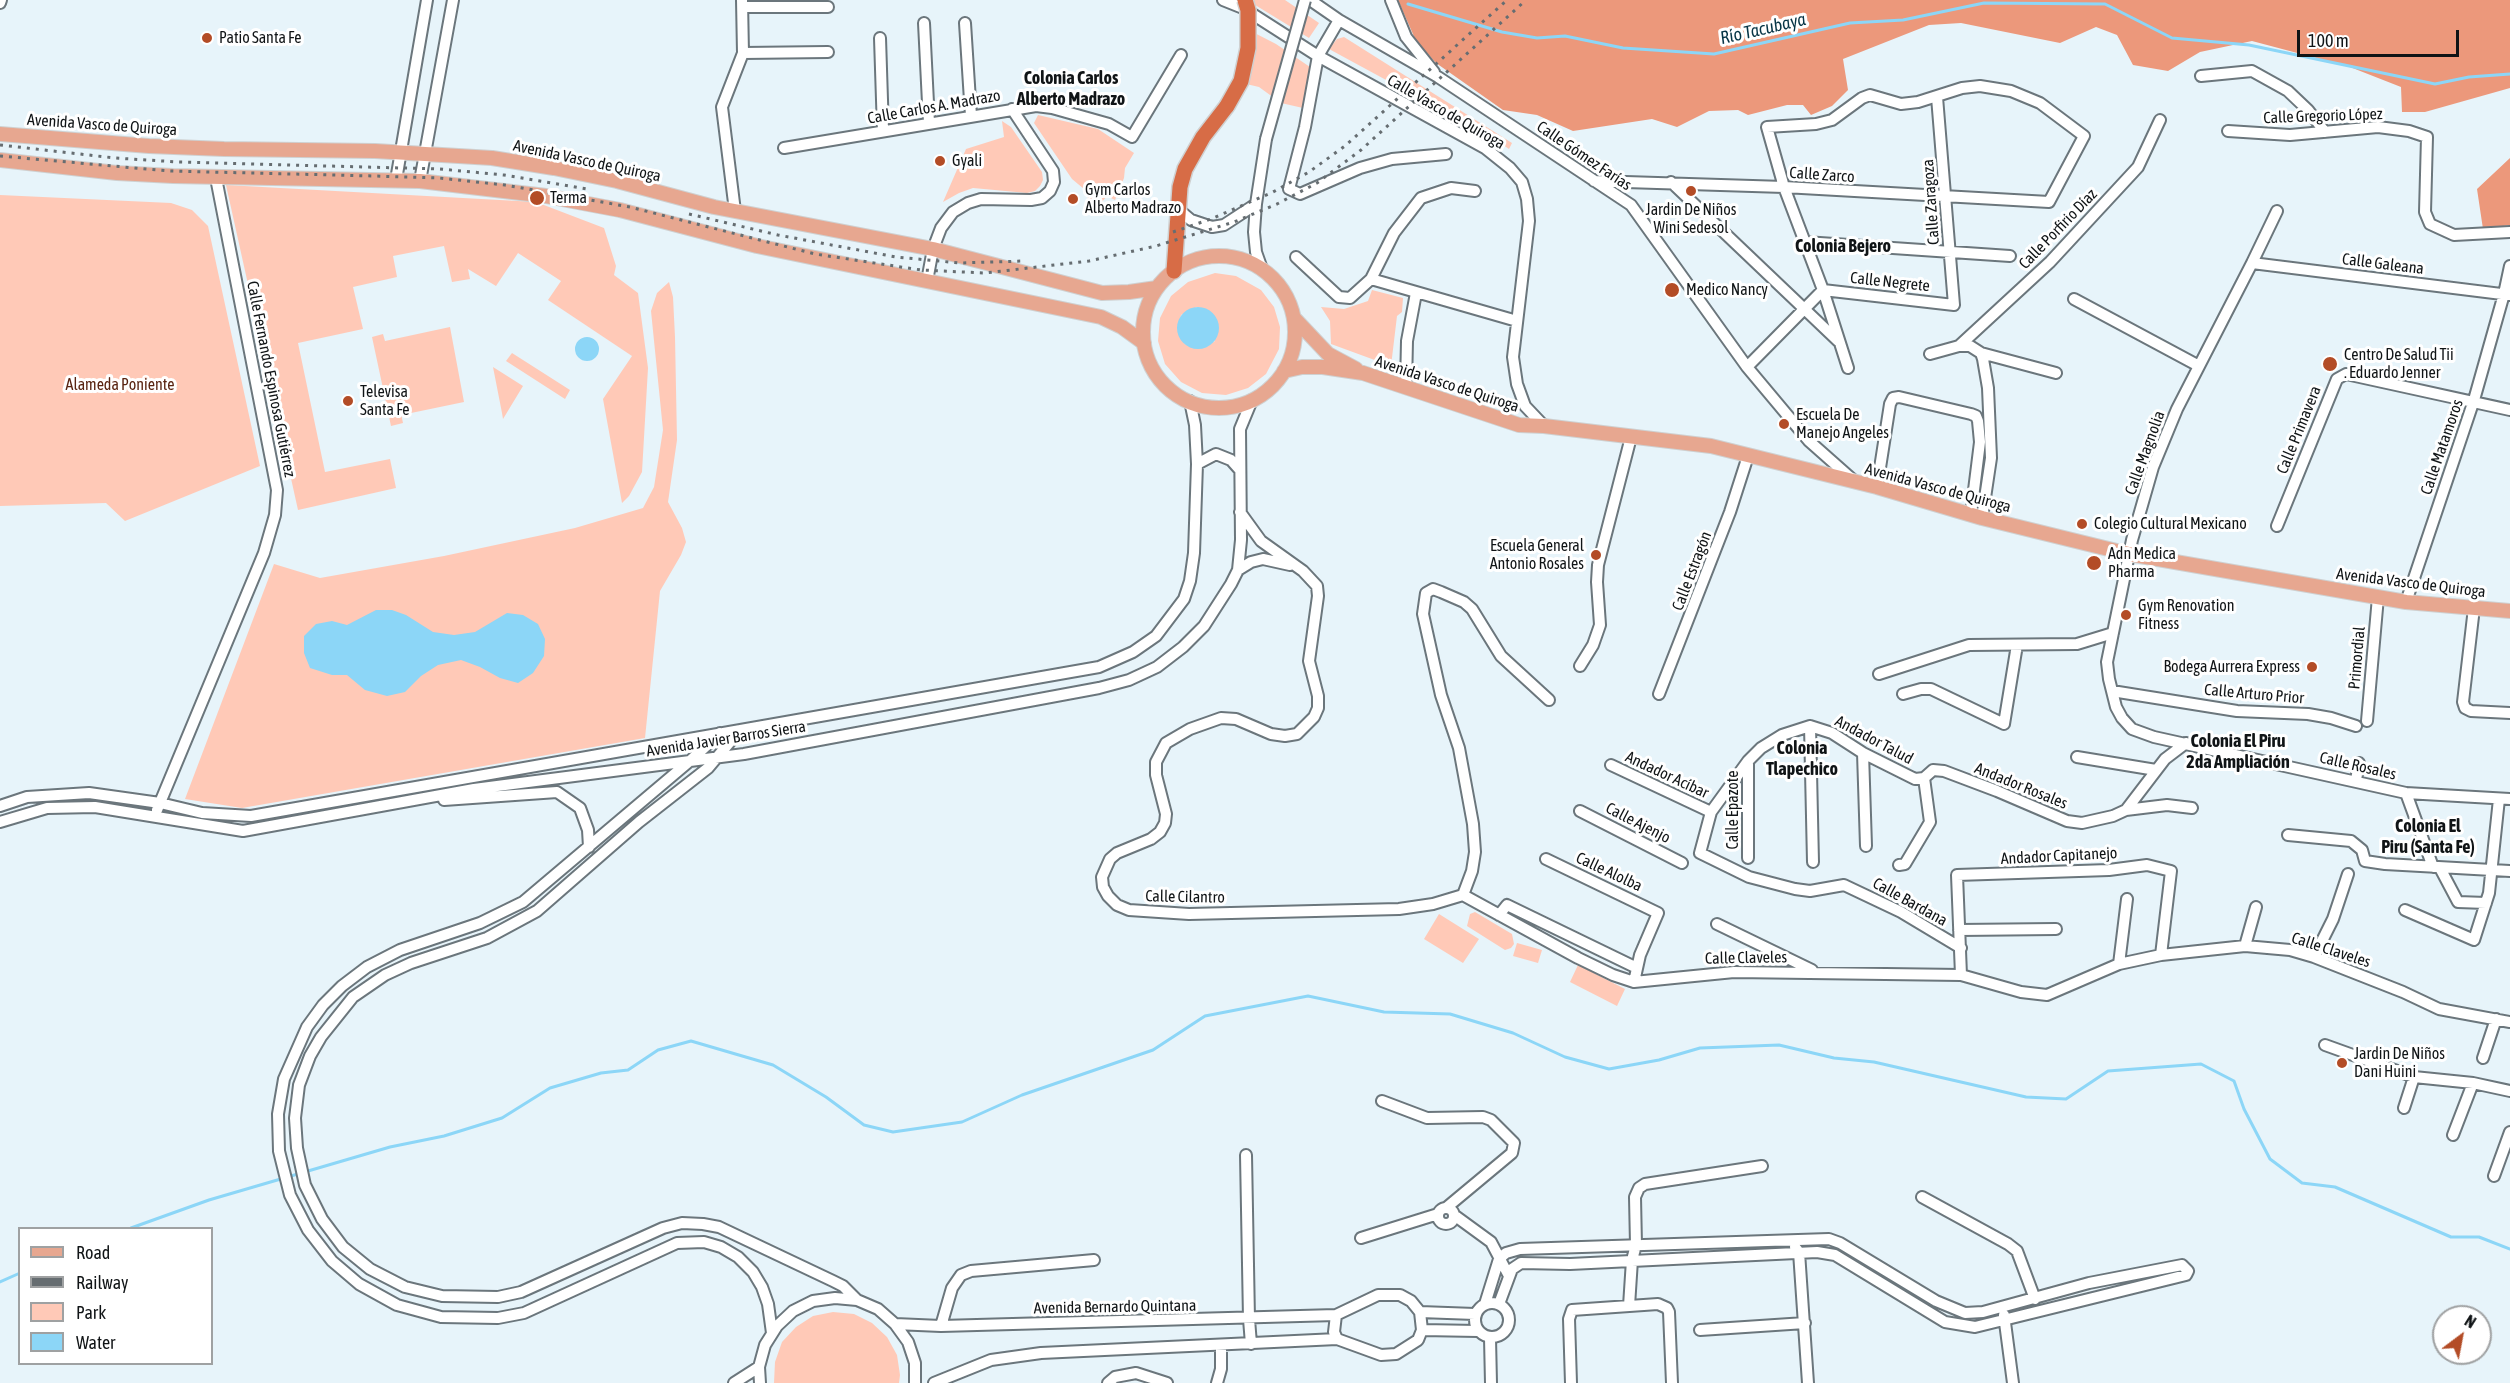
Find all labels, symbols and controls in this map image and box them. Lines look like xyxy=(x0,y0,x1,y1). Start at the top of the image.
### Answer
water label: Río Tacubaya xyxy=(1718,9,1808,49)
scale bar xyxy=(2300,18,2462,56)
place label: Patio Santa Fe xyxy=(219,28,302,48)
text: 100 m xyxy=(2308,30,2349,51)
marker: Patio Santa Fe xyxy=(200,31,214,45)
district label: Colonia Carlos Alberto Madrazo xyxy=(1017,67,1125,110)
street label: Calle Vasco de Quiroga xyxy=(1384,71,1508,153)
street label: Calle Carlos A. Madrazo xyxy=(866,86,1002,128)
street label: Calle Gregorio López xyxy=(2263,104,2383,128)
street label: Avenida Vasco de Quiroga xyxy=(26,110,178,140)
street label: Calle Gómez Farías xyxy=(1533,117,1635,195)
street label: Avenida Vasco de Quiroga xyxy=(511,136,663,186)
place label: Gyali xyxy=(952,151,982,171)
marker: Gyali xyxy=(933,154,947,168)
street label: Calle Zaragoza xyxy=(1918,158,1944,246)
street label: Calle Zarco xyxy=(1789,163,1855,187)
place label: Gym Carlos Alberto Madrazo xyxy=(1085,180,1181,218)
marker: Jardin De Niños Wini Sedesol xyxy=(1684,184,1698,198)
street label: Calle Porfirio Díaz xyxy=(2015,185,2101,273)
place label: Terma xyxy=(550,188,587,208)
marker: Terma xyxy=(528,189,546,207)
marker: Gym Carlos Alberto Madrazo xyxy=(1066,192,1080,206)
place label: Jardin De Niños Wini Sedesol xyxy=(1646,200,1736,238)
district label: Colonia Bejero xyxy=(1795,235,1891,257)
street label: Calle Galeana xyxy=(2341,249,2425,279)
street label: Calle Negrete xyxy=(1849,268,1931,296)
street label: Calle Fernando Espinosa Gutiérrez xyxy=(243,279,299,479)
place label: Medico Nancy xyxy=(1686,280,1768,300)
marker: Medico Nancy xyxy=(1663,281,1681,299)
place label: Centro De Salud Tii . Eduardo Jenner xyxy=(2344,345,2454,383)
street label: Avenida Vasco de Quiroga xyxy=(1373,352,1521,416)
marker: Centro De Salud Tii . Eduardo Jenner xyxy=(2321,355,2339,373)
park label: Alameda Poniente xyxy=(66,375,174,395)
place label: Televisa Santa Fe xyxy=(360,382,410,420)
street label: Calle Primavera xyxy=(2273,383,2325,477)
marker: Televisa Santa Fe xyxy=(341,394,355,408)
street label: Calle Matamoros xyxy=(2417,397,2467,497)
place label: Escuela De Manejo Angeles xyxy=(1796,405,1889,443)
street label: Calle Magnolia xyxy=(2121,408,2169,498)
marker: Escuela De Manejo Angeles xyxy=(1777,417,1791,431)
street label: Avenida Vasco de Quiroga xyxy=(1863,459,2013,517)
place label: Colegio Cultural Mexicano xyxy=(2094,514,2247,534)
marker: Colegio Cultural Mexicano xyxy=(2075,517,2089,531)
street label: Calle Estragón xyxy=(1668,529,1716,613)
place label: Escuela General Antonio Rosales xyxy=(1490,536,1584,574)
place label: Adn Medica Pharma xyxy=(2108,544,2176,582)
marker: Escuela General Antonio Rosales xyxy=(1589,548,1603,562)
marker: Adn Medica Pharma xyxy=(2085,554,2103,572)
street label: Avenida Vasco de Quiroga xyxy=(2335,564,2487,602)
place label: Gym Renovation Fitness xyxy=(2138,596,2235,634)
marker: Gym Renovation Fitness xyxy=(2119,608,2133,622)
street label: Primordial xyxy=(2345,626,2369,690)
place label: Bodega Aurrera Express xyxy=(2163,657,2300,677)
marker: Bodega Aurrera Express xyxy=(2305,660,2319,674)
street label: Calle Arturo Prior xyxy=(2203,680,2305,708)
street label: Andador Talud xyxy=(1832,711,1916,769)
street label: Avenida Javier Barros Sierra xyxy=(645,717,807,761)
district label: Colonia El Piru 2da Ampliación xyxy=(2186,730,2290,772)
district label: Colonia Tlapechico xyxy=(1766,737,1838,780)
street label: Andador Acíbar xyxy=(1622,747,1712,803)
street label: Calle Rosales xyxy=(2318,748,2398,784)
street label: Andador Rosales xyxy=(1972,759,2070,813)
street label: Calle Epazote xyxy=(1723,770,1743,850)
street label: Calle Ajenjo xyxy=(1602,799,1674,847)
district label: Colonia El Piru (Santa Fe) xyxy=(2381,815,2475,858)
street label: Andador Capitanejo xyxy=(2000,843,2118,869)
street label: Calle Alolba xyxy=(1573,848,1645,896)
street label: Calle Bardana xyxy=(1869,874,1951,930)
street label: Calle Cilantro xyxy=(1145,887,1225,907)
street label: Calle Claveles xyxy=(2289,928,2373,972)
street label: Calle Claveles xyxy=(1705,948,1787,968)
place label: Jardin De Niños Dani Huini xyxy=(2354,1044,2445,1082)
marker: Jardin De Niños Dani Huini xyxy=(2335,1056,2349,1070)
legend xyxy=(18,1227,213,1365)
text: Road xyxy=(76,1242,110,1263)
text: Railway xyxy=(76,1272,128,1293)
street label: Avenida Bernardo Quintana xyxy=(1033,1296,1197,1318)
text: Park xyxy=(76,1302,106,1323)
north arrow xyxy=(2432,1305,2492,1365)
text: N xyxy=(2462,1311,2479,1332)
text: Water xyxy=(76,1332,115,1353)

